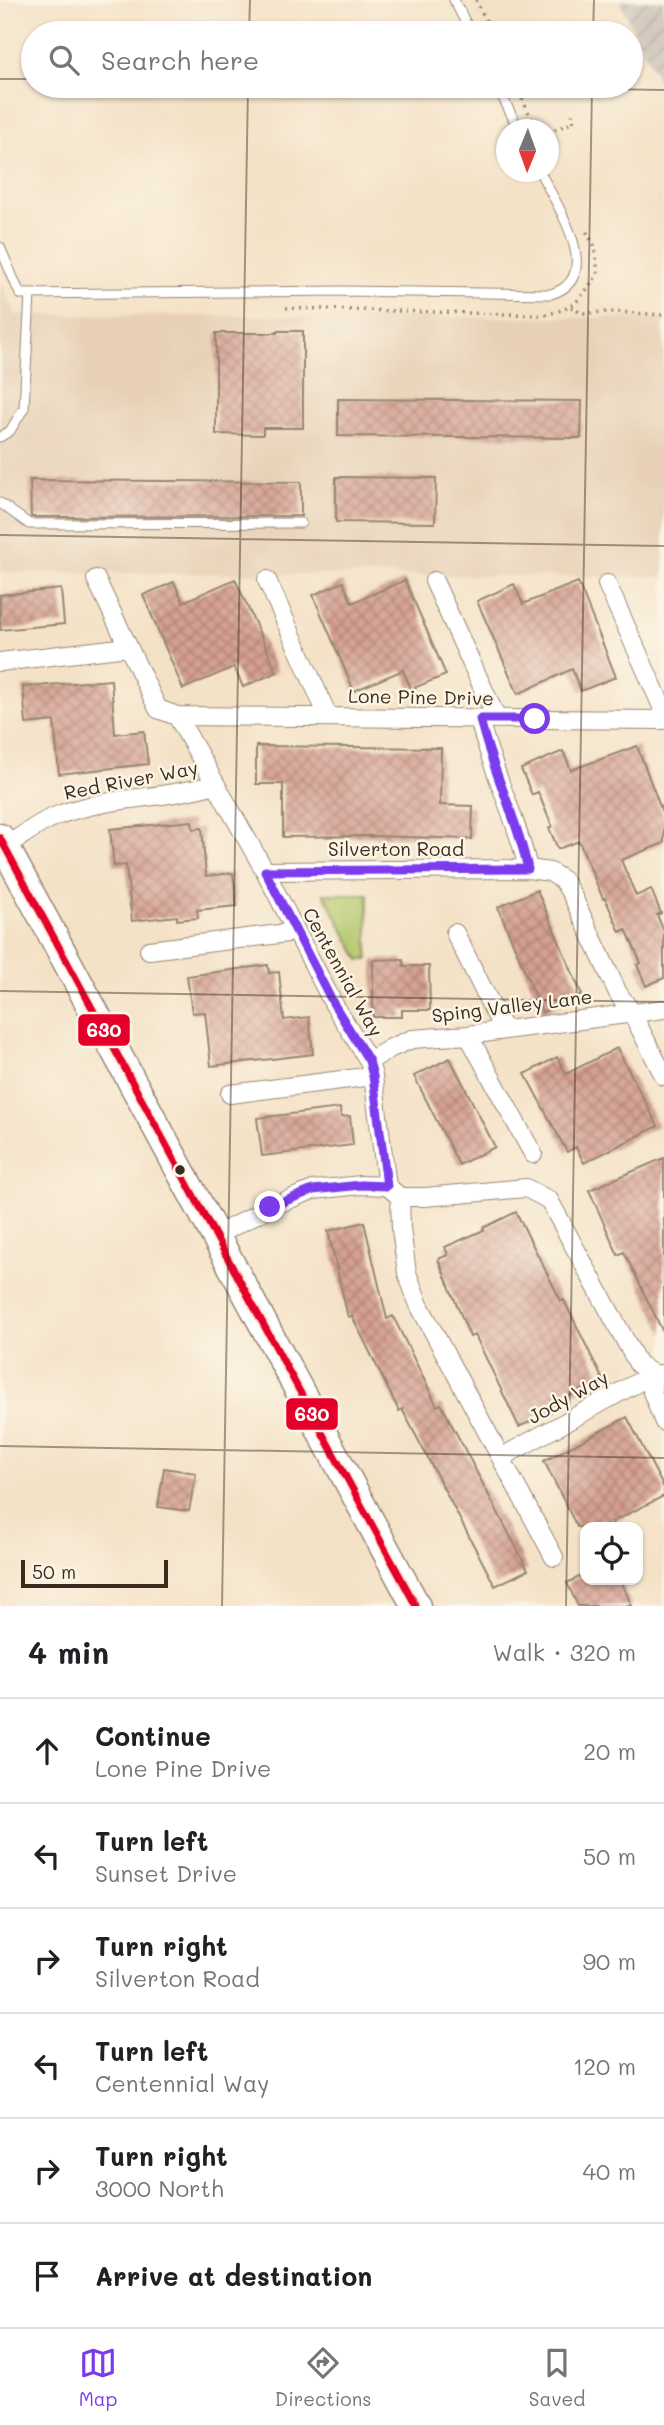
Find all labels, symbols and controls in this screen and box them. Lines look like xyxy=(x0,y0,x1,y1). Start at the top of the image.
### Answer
search box xyxy=(21,21,643,98)
icon: search xyxy=(45,41,83,79)
text: Search here xyxy=(101,43,259,77)
north arrow xyxy=(496,119,559,182)
street label: Lone Pine Drive xyxy=(348,683,494,710)
route start xyxy=(519,703,550,734)
street label: Red River Way xyxy=(62,754,200,805)
street label: Silverton Road xyxy=(328,836,464,861)
street label: Centennial Way xyxy=(298,903,389,1041)
street label: Sping Valley Lane xyxy=(430,983,594,1028)
line badge: 630 xyxy=(77,1013,131,1047)
text: 630 xyxy=(86,1017,122,1042)
unlabelled marker xyxy=(173,1163,187,1177)
route end xyxy=(254,1191,285,1222)
street label: Jody Way xyxy=(523,1364,612,1429)
line badge: 630 xyxy=(285,1397,339,1431)
text: 630 xyxy=(294,1401,330,1426)
map controls xyxy=(580,1522,643,1585)
button: locate xyxy=(580,1522,643,1585)
scale bar xyxy=(21,1557,168,1589)
text: 50 m xyxy=(32,1559,76,1584)
text: 4 min xyxy=(28,1632,109,1672)
text: Walk · 320 m xyxy=(493,1637,636,1667)
text: Continue xyxy=(95,1719,211,1753)
icon: ahead xyxy=(28,1732,66,1770)
text: 20 m xyxy=(583,1736,636,1766)
text: Lone Pine Drive xyxy=(95,1753,271,1783)
text: Turn left xyxy=(95,1824,208,1858)
icon: left xyxy=(28,1837,66,1875)
text: 50 m xyxy=(583,1841,636,1871)
text: Sunset Drive xyxy=(95,1858,237,1888)
text: Turn right xyxy=(95,1929,228,1963)
icon: right xyxy=(28,1942,66,1980)
text: 90 m xyxy=(583,1946,636,1976)
text: Silverton Road xyxy=(95,1963,260,1993)
text: Turn left xyxy=(95,2034,208,2068)
icon: left xyxy=(28,2047,66,2085)
text: 120 m xyxy=(573,2051,636,2081)
text: Centennial Way xyxy=(95,2068,269,2098)
text: Turn right xyxy=(95,2139,228,2173)
icon: right xyxy=(28,2152,66,2190)
text: 40 m xyxy=(583,2156,636,2186)
text: 3000 North xyxy=(95,2173,224,2203)
icon: arrive xyxy=(28,2257,66,2295)
text: Arrive at destination xyxy=(95,2259,372,2293)
tab: Map xyxy=(79,2344,117,2411)
tab: Directions xyxy=(275,2344,371,2411)
tab: Saved xyxy=(529,2344,585,2411)

